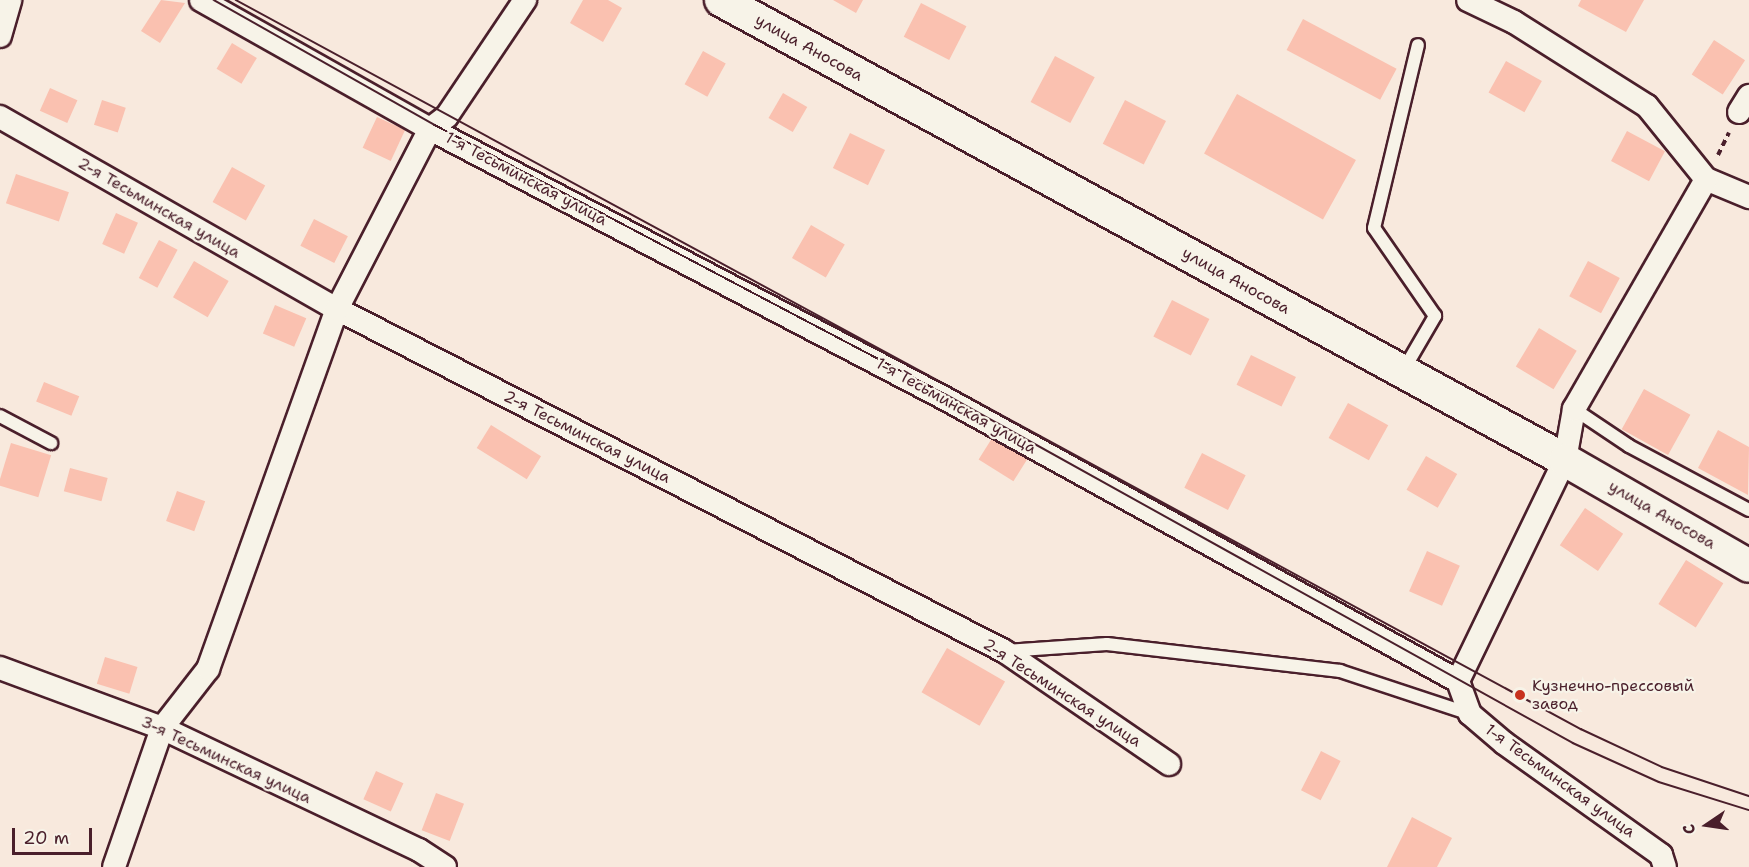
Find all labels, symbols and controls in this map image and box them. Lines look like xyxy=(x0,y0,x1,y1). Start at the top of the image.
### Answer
street label: улица Аносова xyxy=(752,10,866,86)
street label: 1-я Тесьминская улица xyxy=(442,128,610,230)
street label: 2-я Тесьминская улица xyxy=(74,154,244,262)
street label: улица Аносова xyxy=(1179,243,1293,319)
street label: 1-я Тесьминская улица xyxy=(872,354,1040,458)
street label: 2-я Тесьминская улица xyxy=(500,387,674,487)
street label: улица Аносова xyxy=(1605,477,1719,553)
street label: 2-я Тесьминская улица xyxy=(979,635,1145,751)
place label: Кузнечно-прессовый завод xyxy=(1532,676,1694,714)
marker: Кузнечно-прессовый завод xyxy=(1513,688,1527,702)
street label: 3-я Тесьминская улица xyxy=(138,712,314,808)
street label: 1-я Тесьминская улица xyxy=(1481,720,1639,842)
north arrow xyxy=(1677,795,1737,855)
scale bar xyxy=(15,816,94,854)
text: С xyxy=(1678,822,1700,836)
text: 20 m xyxy=(23,826,69,850)

